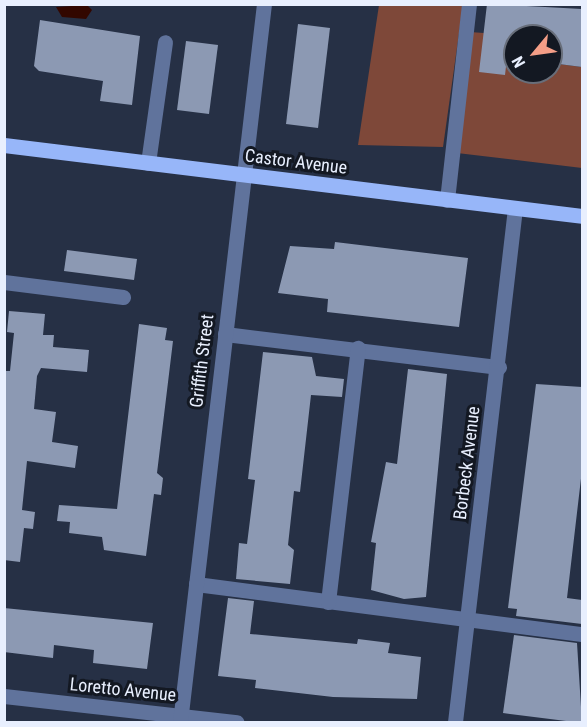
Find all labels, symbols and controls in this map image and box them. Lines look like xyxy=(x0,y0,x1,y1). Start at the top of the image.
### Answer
north arrow xyxy=(503,24,563,84)
text: N xyxy=(508,53,529,71)
street label: Castor Avenue xyxy=(244,145,348,179)
street label: Griffith Street xyxy=(186,313,218,409)
street label: Borbeck Avenue xyxy=(449,405,485,521)
street label: Loretto Avenue xyxy=(69,674,177,706)

